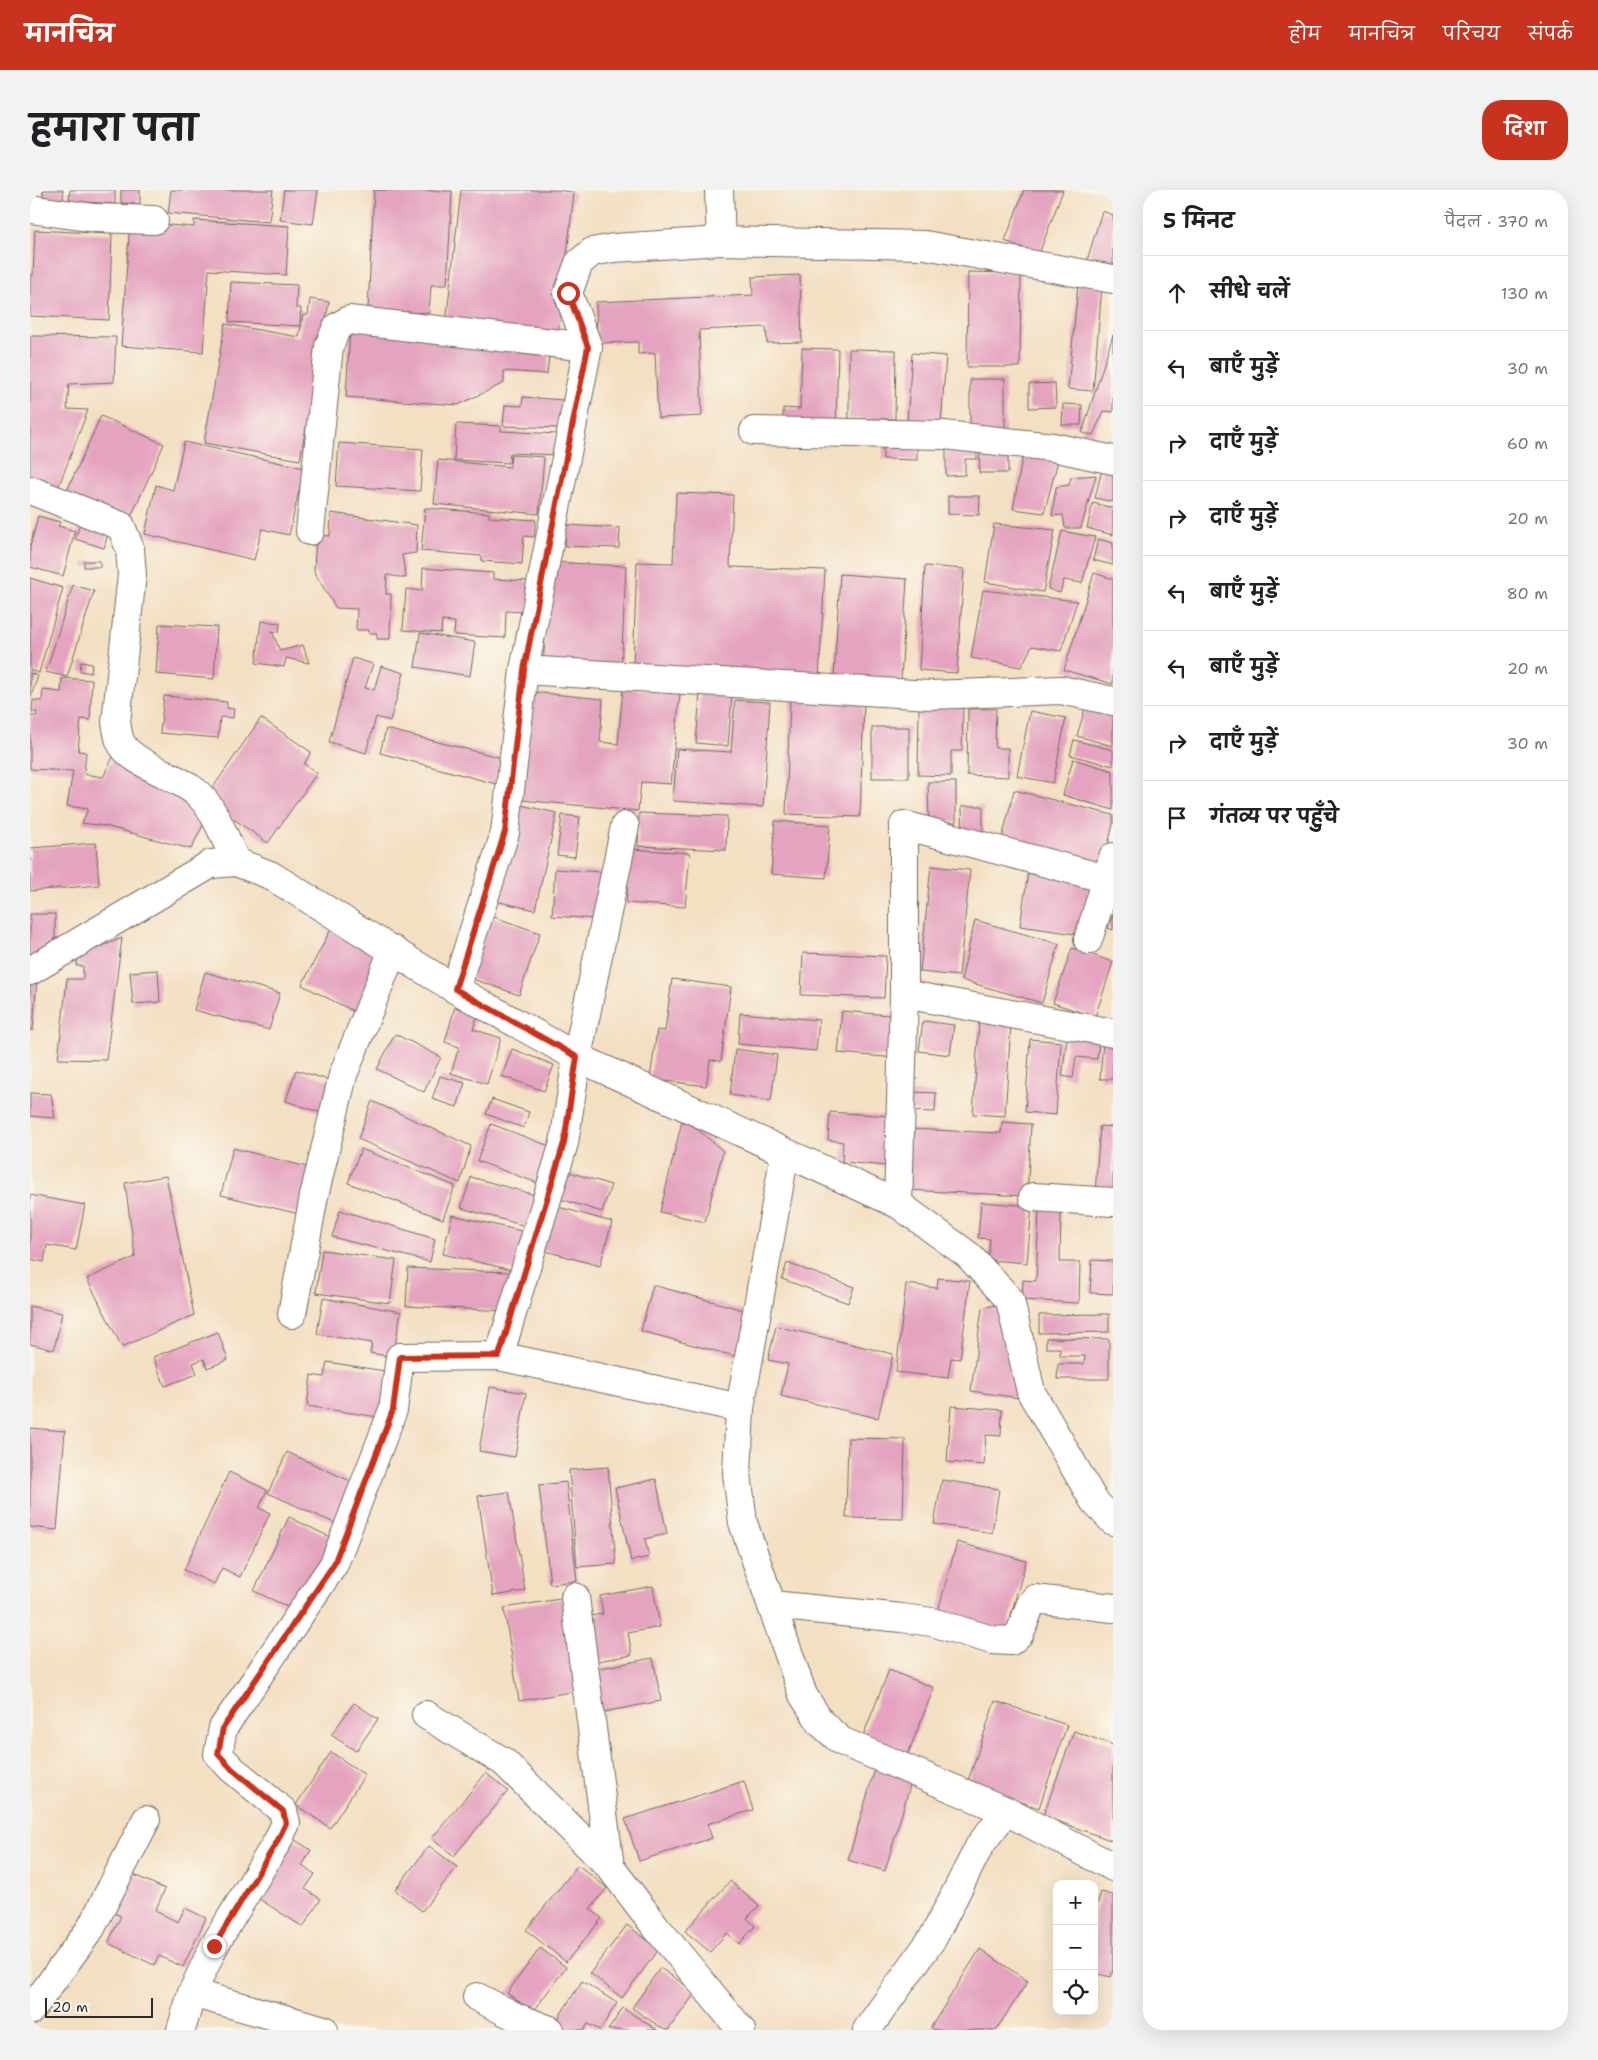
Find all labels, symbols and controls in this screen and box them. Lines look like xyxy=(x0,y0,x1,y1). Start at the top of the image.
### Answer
text: मानचित्र xyxy=(25,18,114,50)
text: होम xyxy=(1289,22,1321,46)
text: मानचित्र xyxy=(1349,22,1415,46)
text: परिचय xyxy=(1443,22,1500,46)
text: संपर्क xyxy=(1528,22,1573,46)
button: दिशा xyxy=(1482,100,1568,160)
text: हमारा पता xyxy=(30,104,198,151)
text: 5 मिनट xyxy=(1163,207,1234,235)
text: पैदल · 370 m xyxy=(1444,211,1548,232)
icon: ahead xyxy=(1163,279,1191,307)
text: सीधे चलें xyxy=(1210,279,1289,304)
route start xyxy=(557,282,580,305)
text: 130 m xyxy=(1501,283,1548,304)
icon: left xyxy=(1163,354,1191,382)
text: बाएँ मुड़ें xyxy=(1210,354,1278,379)
text: 30 m xyxy=(1507,358,1548,379)
icon: right xyxy=(1163,429,1191,457)
text: दाएँ मुड़ें xyxy=(1210,429,1278,454)
text: 60 m xyxy=(1507,433,1548,454)
icon: right xyxy=(1163,504,1191,532)
text: दाएँ मुड़ें xyxy=(1210,504,1278,529)
text: 20 m xyxy=(1507,508,1548,529)
icon: left xyxy=(1163,579,1191,607)
text: बाएँ मुड़ें xyxy=(1210,579,1278,604)
text: 80 m xyxy=(1507,583,1548,604)
icon: left xyxy=(1163,654,1191,682)
text: बाएँ मुड़ें xyxy=(1210,654,1278,679)
text: 20 m xyxy=(1507,658,1548,679)
icon: right xyxy=(1163,729,1191,757)
text: दाएँ मुड़ें xyxy=(1210,729,1278,754)
text: 30 m xyxy=(1507,733,1548,754)
icon: arrive xyxy=(1163,804,1191,832)
text: गंतव्य पर पहुँचे xyxy=(1210,804,1339,829)
map controls xyxy=(1053,1880,1098,2015)
button: + xyxy=(1053,1880,1098,1925)
button: − xyxy=(1053,1925,1098,1970)
route end xyxy=(203,1935,226,1958)
button: locate xyxy=(1053,1970,1098,2015)
scale bar xyxy=(45,1995,152,2018)
text: 20 m xyxy=(52,1998,88,2016)

